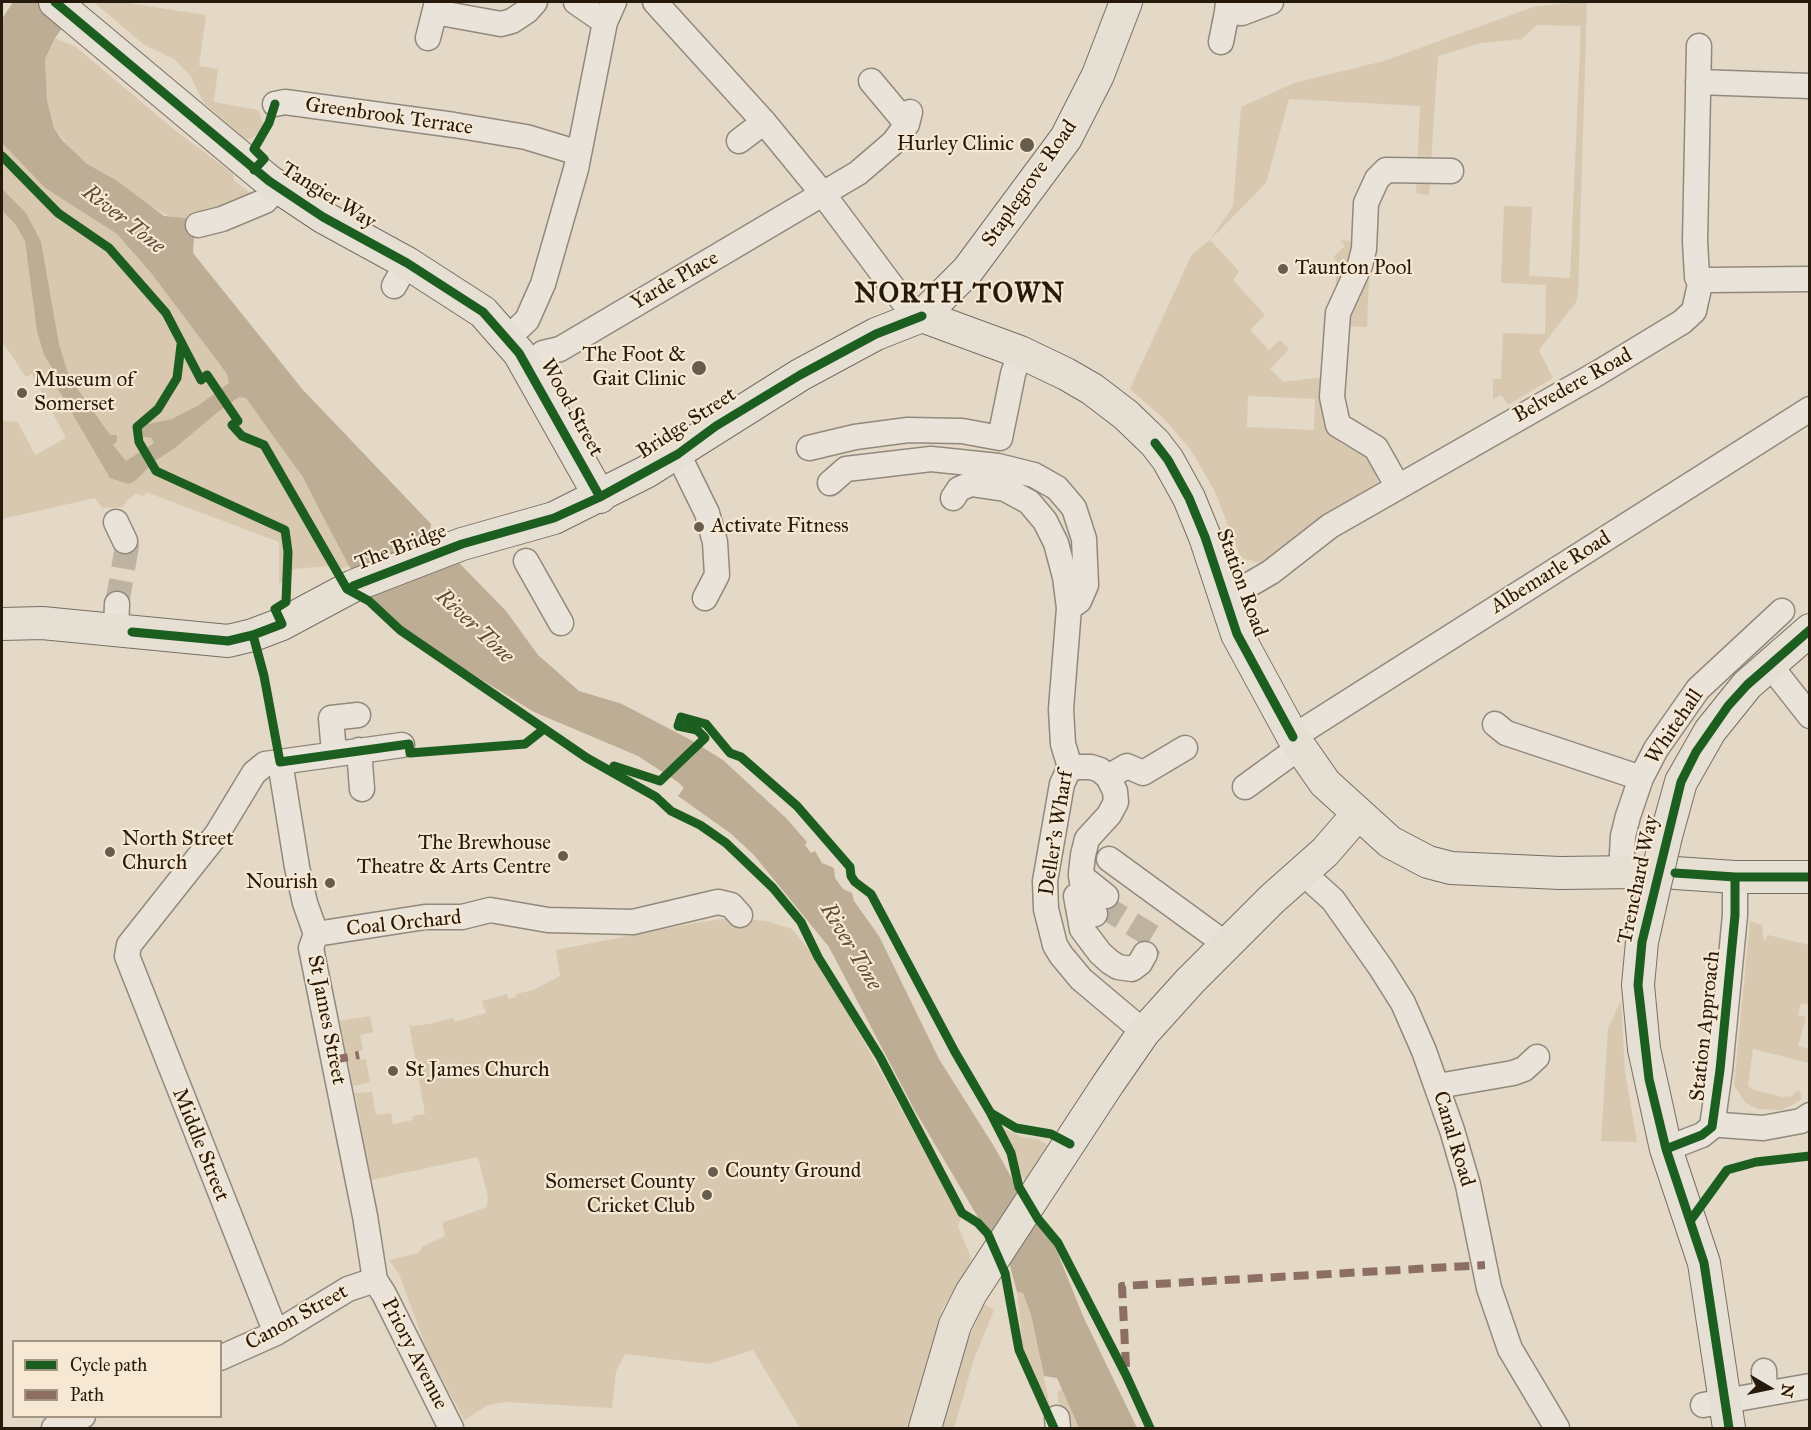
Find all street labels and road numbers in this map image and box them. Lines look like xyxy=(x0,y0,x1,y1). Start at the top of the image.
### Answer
street label: Greenbrook Terrace xyxy=(304,93,474,141)
street label: Staplegrove Road xyxy=(977,116,1083,252)
street label: Tangier Way xyxy=(276,157,380,235)
street label: Yarde Place xyxy=(627,246,723,316)
street label: Belvedere Road xyxy=(1509,343,1637,429)
street label: Wood Street xyxy=(534,355,608,461)
street label: Bridge Street xyxy=(633,383,741,465)
street label: The Bridge xyxy=(352,519,450,577)
street label: Station Road xyxy=(1210,526,1272,640)
street label: Albemarle Road xyxy=(1486,526,1616,620)
street label: Whitehall xyxy=(1641,685,1709,769)
street label: Deller's Wharf xyxy=(1035,769,1079,897)
street label: Trenchard Way xyxy=(1613,813,1665,947)
street label: Coal Orchard xyxy=(345,905,463,943)
street label: Station Approach xyxy=(1686,950,1726,1102)
street label: St James Street xyxy=(301,953,351,1087)
street label: Middle Street xyxy=(166,1085,234,1205)
street label: Canal Road xyxy=(1427,1088,1479,1190)
street label: Canon Street xyxy=(241,1280,353,1356)
street label: Priory Avenue xyxy=(375,1294,453,1414)

